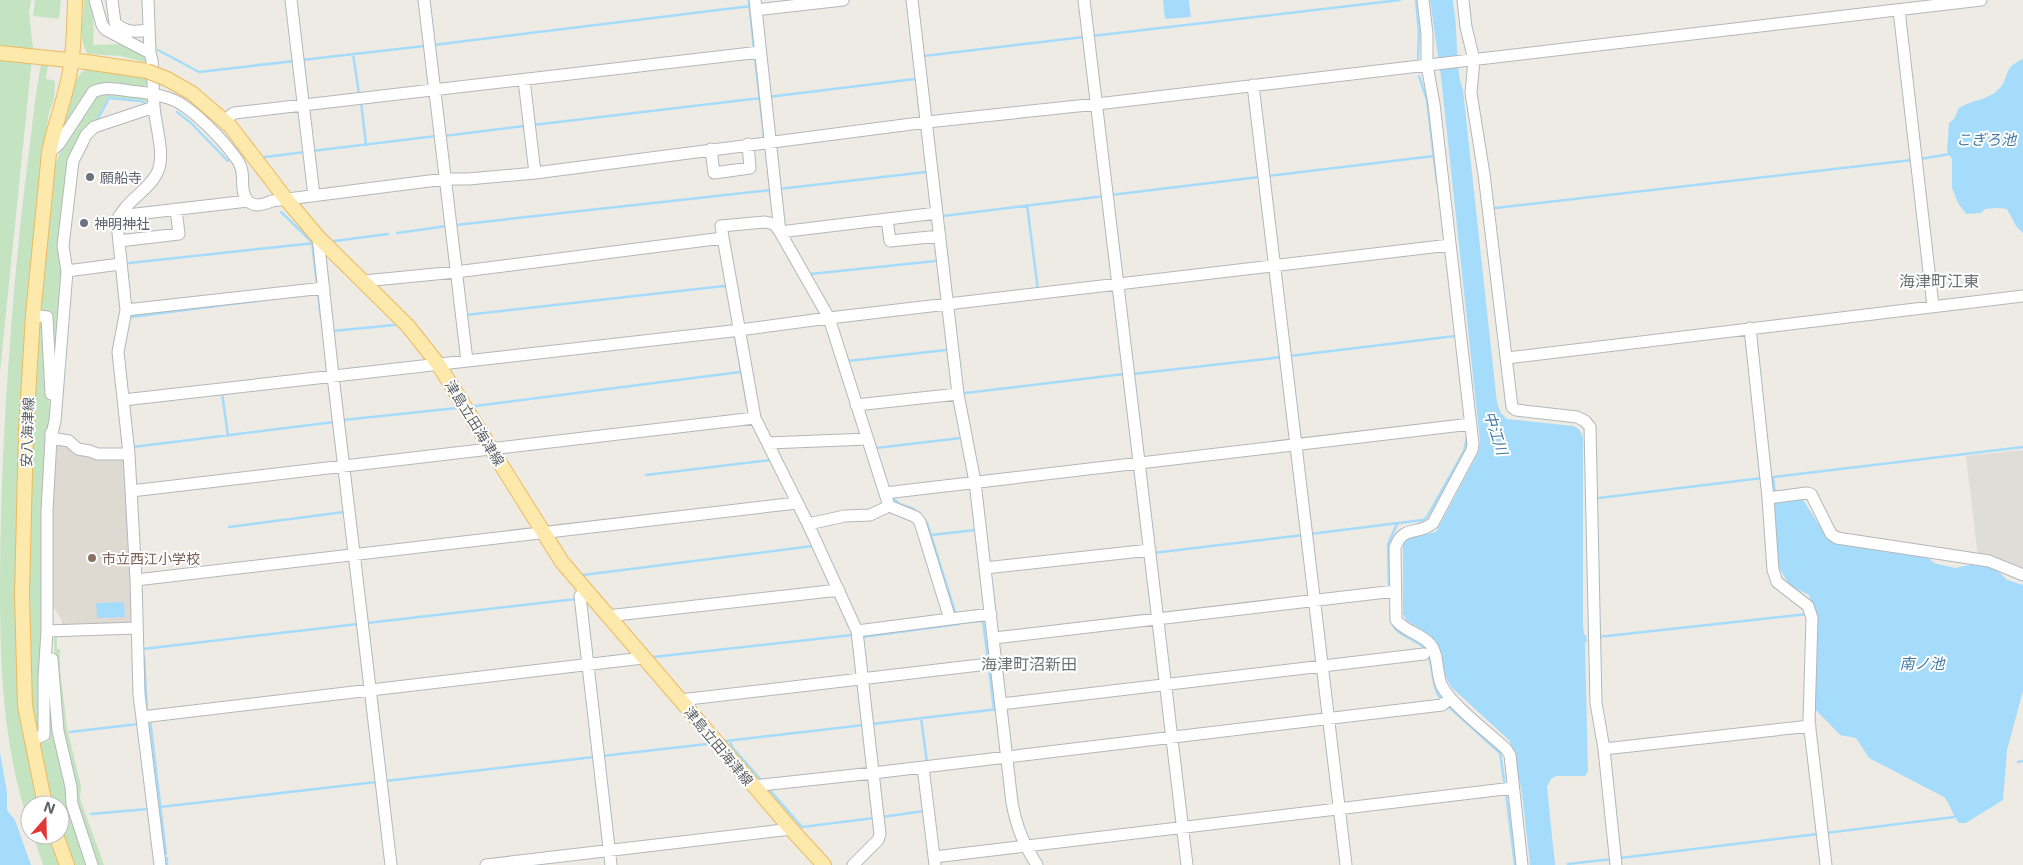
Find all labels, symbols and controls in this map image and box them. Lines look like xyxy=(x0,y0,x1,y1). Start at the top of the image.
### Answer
water label: こぎろ池 xyxy=(1956,130,2018,149)
place label: 願船寺 xyxy=(100,169,142,186)
marker: 願船寺 xyxy=(84,171,96,183)
place label: 神明神社 xyxy=(94,215,150,232)
marker: 神明神社 xyxy=(78,217,90,229)
district label: 海津町江東 xyxy=(1899,271,1979,291)
street label: 津島立田海津線 xyxy=(442,377,508,469)
street label: 安八海津線 xyxy=(17,397,37,467)
water label: 中江川 xyxy=(1480,409,1513,459)
place label: 市立西江小学校 xyxy=(102,550,200,567)
marker: 市立西江小学校 xyxy=(86,552,98,564)
district label: 海津町沼新田 xyxy=(981,654,1077,674)
water label: 南ノ池 xyxy=(1899,654,1946,673)
street label: 津島立田海津線 xyxy=(681,703,757,789)
north arrow xyxy=(20,795,70,845)
text: N xyxy=(42,798,58,817)

